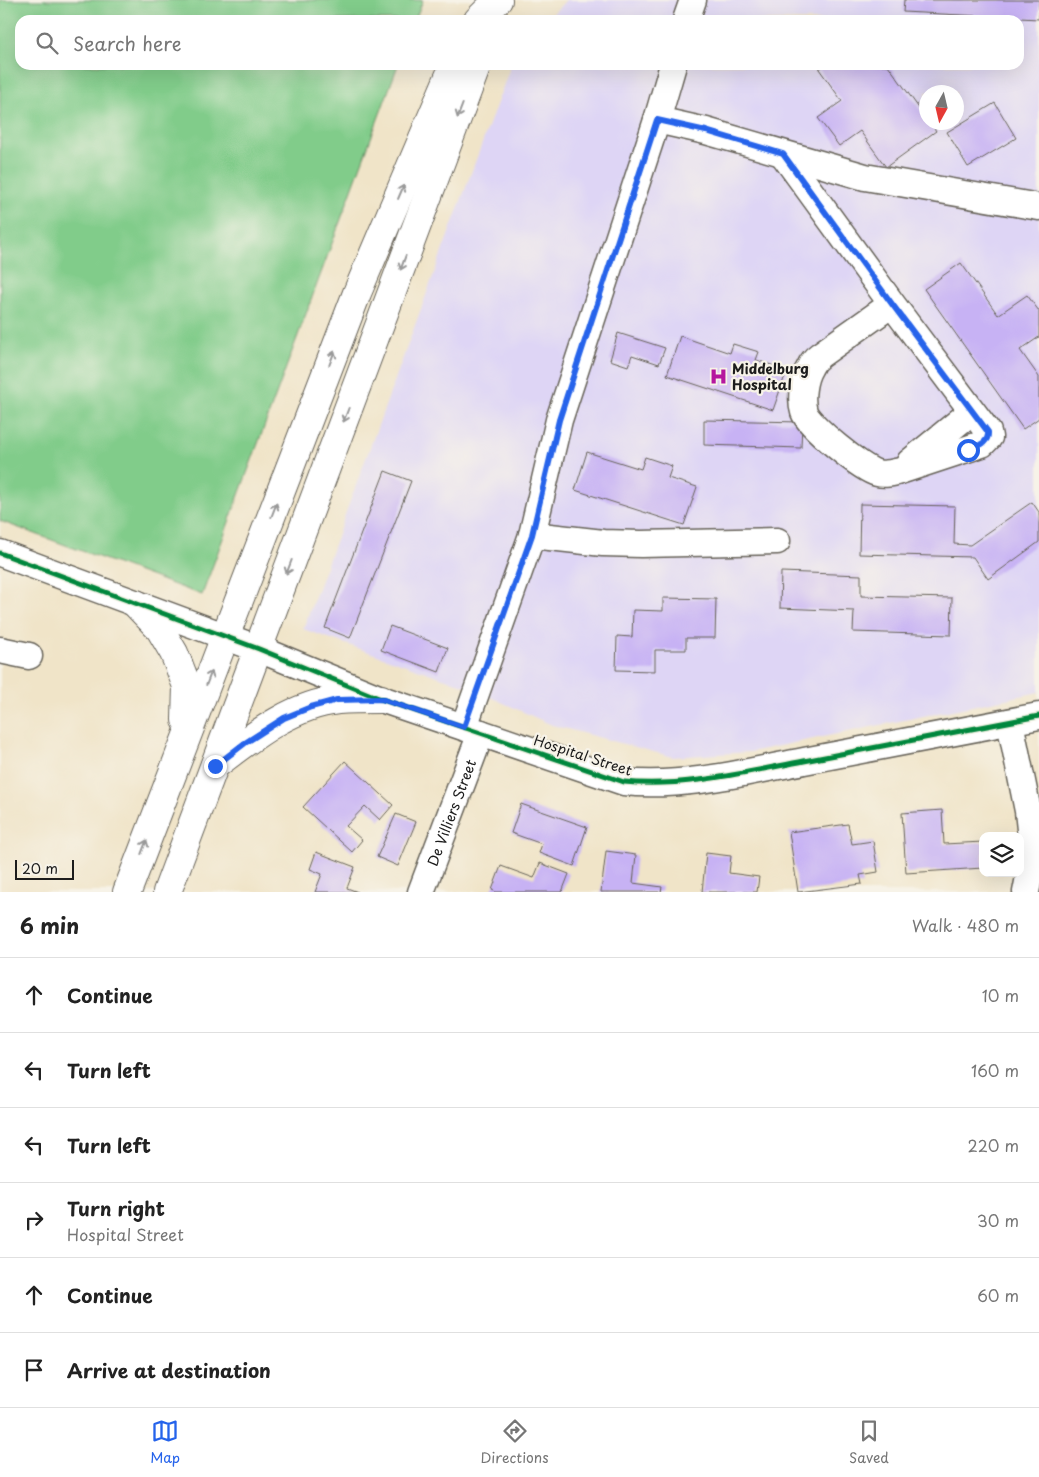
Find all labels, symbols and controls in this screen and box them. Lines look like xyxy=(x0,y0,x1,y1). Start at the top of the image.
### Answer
search box xyxy=(15,15,1024,70)
icon: search xyxy=(33,29,61,57)
text: Search here xyxy=(73,29,182,57)
north arrow xyxy=(919,85,964,130)
one-way arrow xyxy=(455,102,464,118)
one-way arrow xyxy=(396,185,406,200)
one-way arrow xyxy=(398,255,407,270)
one-way arrow xyxy=(328,351,337,366)
place label: Middelburg Hospital xyxy=(732,358,809,395)
hospital icon: Middelburg Hospital xyxy=(708,366,728,386)
one-way arrow xyxy=(341,407,351,422)
route start xyxy=(957,439,980,462)
one-way arrow xyxy=(270,503,279,518)
one-way arrow xyxy=(284,560,293,575)
one-way arrow xyxy=(205,671,214,687)
street label: Hospital Street xyxy=(531,729,635,781)
route end xyxy=(204,755,227,778)
street label: De Villiers Street xyxy=(421,756,481,869)
map controls xyxy=(979,832,1024,877)
button: layers xyxy=(979,832,1024,877)
one-way arrow xyxy=(141,839,150,854)
scale bar xyxy=(15,857,74,880)
text: 20 m xyxy=(22,858,58,879)
text: 6 min xyxy=(20,909,79,941)
text: Walk · 480 m xyxy=(912,913,1019,937)
icon: ahead xyxy=(20,981,48,1009)
text: Continue xyxy=(67,981,153,1009)
text: 10 m xyxy=(982,983,1019,1007)
icon: left xyxy=(20,1056,48,1084)
text: Turn left xyxy=(67,1056,151,1084)
text: 160 m xyxy=(971,1058,1019,1082)
icon: left xyxy=(20,1131,48,1159)
text: Turn left xyxy=(67,1131,151,1159)
text: 220 m xyxy=(968,1133,1019,1157)
text: Turn right xyxy=(67,1194,165,1222)
icon: right xyxy=(20,1206,48,1234)
text: 30 m xyxy=(977,1208,1019,1232)
text: Hospital Street xyxy=(67,1222,184,1246)
icon: ahead xyxy=(20,1281,48,1309)
text: Continue xyxy=(67,1281,153,1309)
text: 60 m xyxy=(977,1283,1019,1307)
icon: arrive xyxy=(20,1356,48,1384)
text: Arrive at destination xyxy=(67,1356,271,1384)
tab: Map xyxy=(150,1417,180,1468)
tab: Directions xyxy=(481,1417,549,1468)
tab: Saved xyxy=(849,1417,889,1468)

